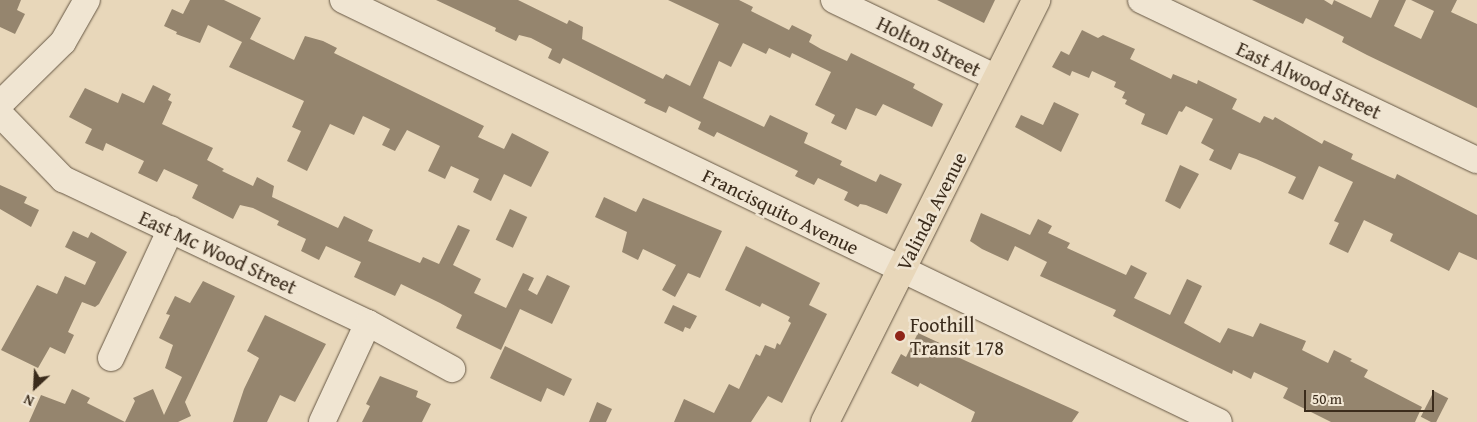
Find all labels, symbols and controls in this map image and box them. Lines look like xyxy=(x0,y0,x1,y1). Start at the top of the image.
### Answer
street label: Holton Street xyxy=(873,11,985,81)
street label: East Alwood Street xyxy=(1233,36,1385,124)
street label: Valinda Avenue xyxy=(891,148,971,274)
street label: Francisquito Avenue xyxy=(699,163,863,259)
street label: East Mc Wood Street xyxy=(135,205,301,299)
place label: Foothill Transit 178 xyxy=(910,312,1004,359)
marker: Foothill Transit 178 xyxy=(894,330,906,342)
north arrow xyxy=(10,362,60,412)
scale bar xyxy=(1307,380,1437,412)
text: 50 m xyxy=(1312,388,1342,409)
text: N xyxy=(20,390,37,412)

